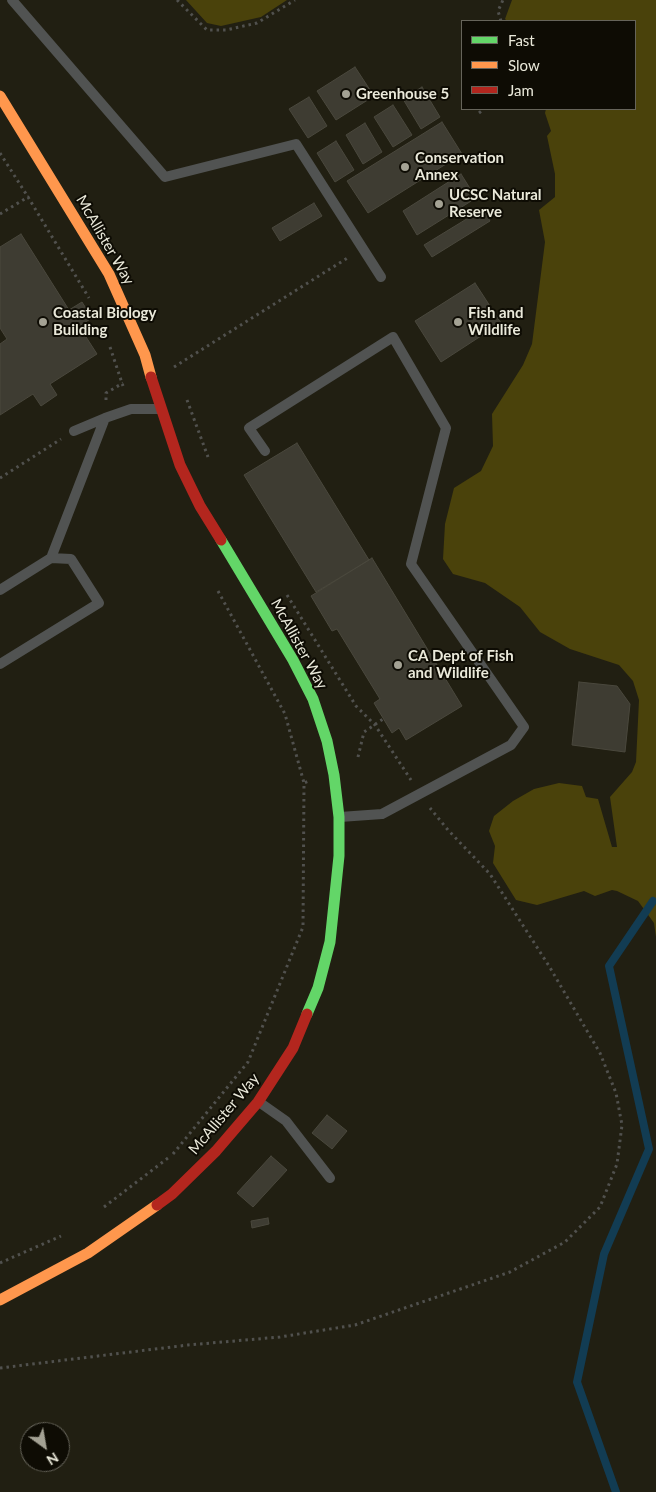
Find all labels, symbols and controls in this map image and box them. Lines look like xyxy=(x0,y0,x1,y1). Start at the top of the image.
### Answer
legend xyxy=(461,20,636,110)
text: Fast xyxy=(508,31,535,49)
text: Slow xyxy=(508,56,540,74)
text: Jam xyxy=(508,81,534,99)
place label: Greenhouse 5 xyxy=(356,85,449,103)
marker: Greenhouse 5 xyxy=(340,88,352,100)
place label: Conservation Annex xyxy=(415,149,504,184)
marker: Conservation Annex xyxy=(399,161,411,173)
place label: UCSC Natural Reserve xyxy=(449,186,542,221)
street label: McAllister Way xyxy=(72,192,138,288)
marker: UCSC Natural Reserve xyxy=(433,198,445,210)
place label: Coastal Biology Building xyxy=(53,304,156,339)
place label: Fish and Wildlife xyxy=(468,304,524,339)
marker: Coastal Biology Building xyxy=(37,316,49,328)
marker: Fish and Wildlife xyxy=(452,316,464,328)
street label: McAllister Way xyxy=(267,596,331,692)
place label: CA Dept of Fish and Wildlife xyxy=(408,647,514,682)
marker: CA Dept of Fish and Wildlife xyxy=(392,659,404,671)
street label: McAllister Way xyxy=(185,1070,263,1158)
north arrow xyxy=(20,1422,70,1472)
text: N xyxy=(44,1449,62,1469)

